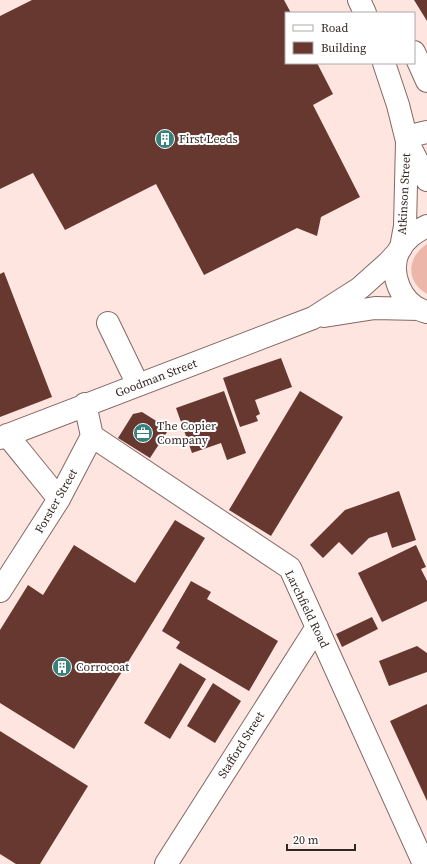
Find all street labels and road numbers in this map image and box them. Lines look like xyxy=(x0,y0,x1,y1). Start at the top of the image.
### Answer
street label: Atkinson Street xyxy=(394,153,414,235)
street label: Goodman Street xyxy=(113,355,199,401)
street label: Forster Street xyxy=(31,466,81,536)
street label: Larchfield Road xyxy=(281,567,333,651)
street label: Stafford Street xyxy=(214,708,268,781)

